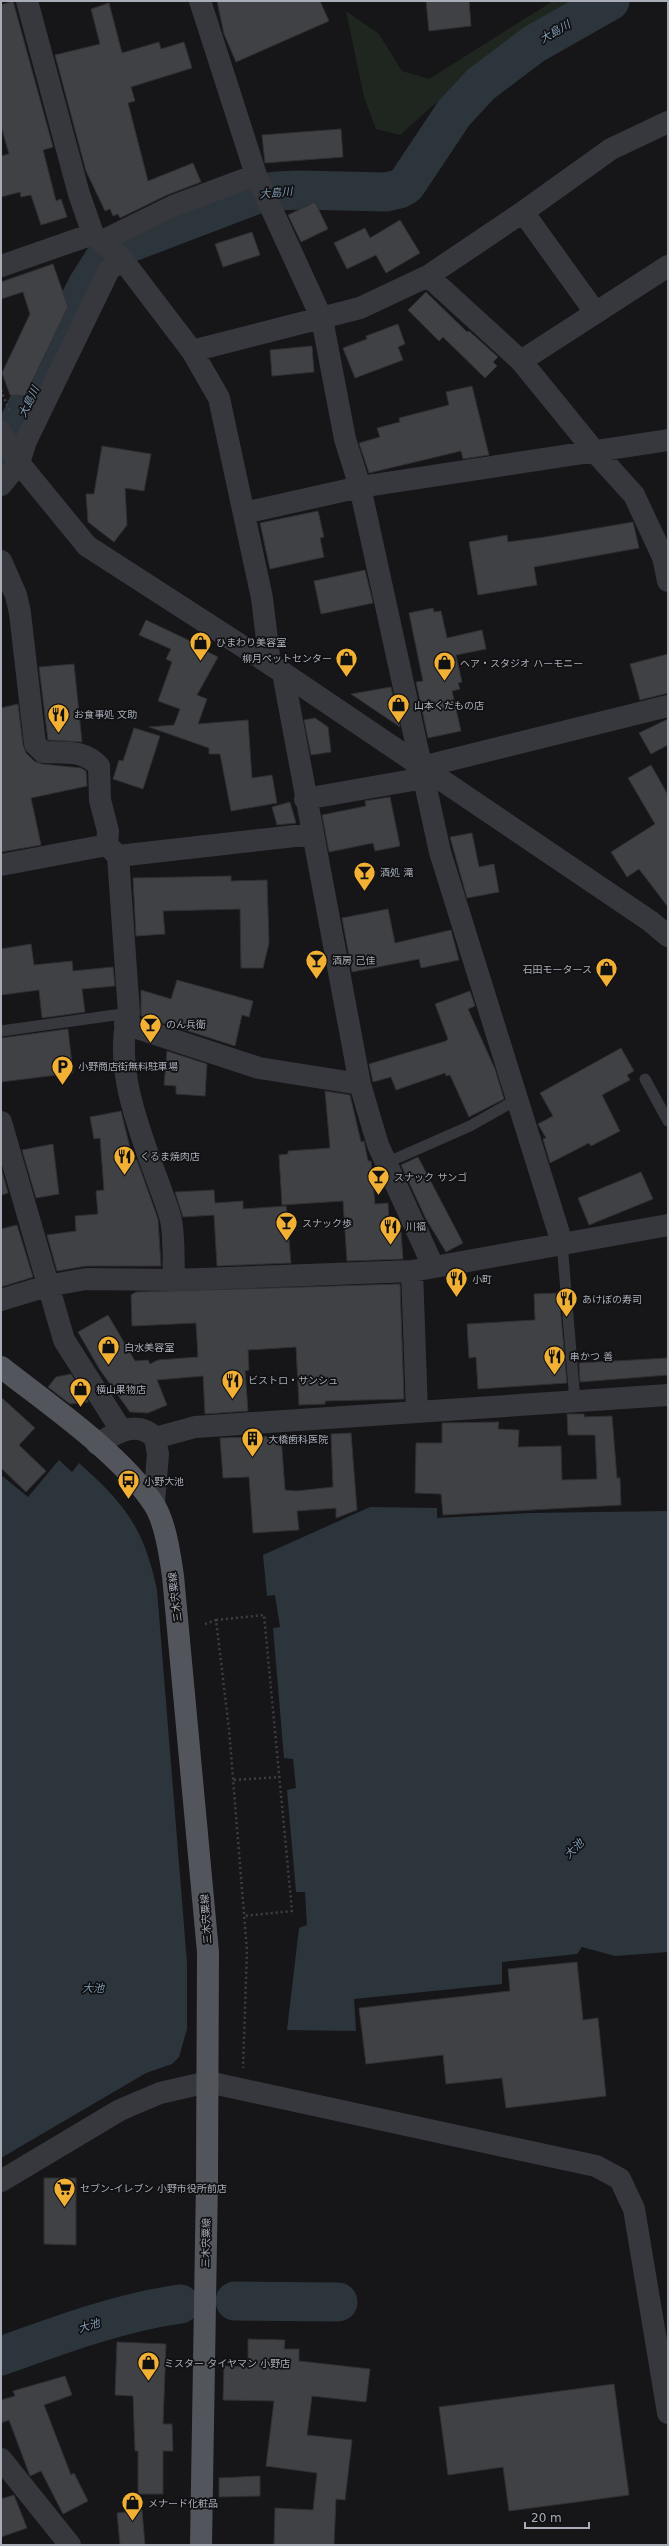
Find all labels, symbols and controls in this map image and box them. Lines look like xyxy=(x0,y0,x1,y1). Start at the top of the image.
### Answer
water label: 大島川 xyxy=(537,18,573,46)
water label: 大島川 xyxy=(259,185,294,201)
water label: 大島川 xyxy=(16,383,43,420)
shop icon: ひまわり美容室 xyxy=(188,629,214,662)
place label: ひまわり美容室 xyxy=(216,637,286,648)
shop icon: 柳月ペットセンター xyxy=(334,645,360,678)
shop icon: ヘア・スタジオ ハーモニー xyxy=(431,650,457,683)
place label: 柳月ペットセンター xyxy=(242,653,332,664)
place label: ヘア・スタジオ ハーモニー xyxy=(460,658,583,669)
shop icon: 山本くだもの店 xyxy=(385,692,411,725)
place label: 山本くだもの店 xyxy=(414,700,484,711)
restaurant icon: お食事処 文助 xyxy=(46,701,72,734)
place label: お食事処 文助 xyxy=(74,709,137,720)
bar icon: 酒処 滝 xyxy=(351,859,377,892)
place label: 酒処 滝 xyxy=(380,867,413,878)
bar icon: 酒房 己佳 xyxy=(303,947,329,980)
place label: 酒房 己佳 xyxy=(332,955,375,966)
shop icon: 石田モータース xyxy=(594,956,620,989)
place label: 石田モータース xyxy=(523,964,592,975)
bar icon: のん兵衛 xyxy=(138,1011,164,1044)
place label: のん兵衛 xyxy=(166,1019,206,1030)
parking icon: 小野商店街無料駐車場 xyxy=(49,1053,75,1086)
place label: 小野商店街無料駐車場 xyxy=(78,1061,178,1072)
restaurant icon: くるま焼肉店 xyxy=(112,1143,138,1176)
place label: くるま焼肉店 xyxy=(140,1151,200,1162)
bar icon: スナック サンゴ xyxy=(365,1164,391,1197)
place label: スナック サンゴ xyxy=(394,1172,467,1183)
bar icon: スナック歩 xyxy=(273,1210,299,1243)
restaurant icon: 川福 xyxy=(377,1213,403,1246)
place label: スナック歩 xyxy=(302,1218,352,1229)
place label: 川福 xyxy=(406,1221,426,1232)
restaurant icon: 小町 xyxy=(443,1266,469,1299)
place label: 小町 xyxy=(472,1274,492,1285)
restaurant icon: あけぼの寿司 xyxy=(553,1286,579,1319)
place label: あけぼの寿司 xyxy=(582,1294,642,1305)
shop icon: 白水美容室 xyxy=(95,1334,121,1367)
place label: 白水美容室 xyxy=(124,1342,174,1353)
restaurant icon: 串かつ 善 xyxy=(541,1343,567,1376)
place label: 串かつ 善 xyxy=(570,1351,613,1362)
restaurant icon: ビストロ・サンシュ xyxy=(219,1367,245,1400)
place label: ビストロ・サンシュ xyxy=(248,1375,338,1386)
shop icon: 横山果物店 xyxy=(68,1376,94,1409)
place label: 横山果物店 xyxy=(96,1384,146,1395)
building icon: 大橋歯科医院 xyxy=(239,1426,265,1459)
place label: 大橋歯科医院 xyxy=(268,1434,328,1445)
bus stop icon: 小野大池 xyxy=(116,1468,142,1501)
place label: 小野大池 xyxy=(144,1476,184,1487)
street label: 三木宍粟線 xyxy=(166,1572,184,1622)
water label: 大池 xyxy=(562,1836,587,1861)
street label: 三木宍粟線 xyxy=(199,1894,213,1944)
water label: 大池 xyxy=(82,1982,105,1995)
supermarket icon: セブン-イレブン 小野市役所前店 xyxy=(52,2175,78,2208)
place label: セブン-イレブン 小野市役所前店 xyxy=(80,2183,227,2194)
street label: 三木宍粟線 xyxy=(200,2218,212,2268)
water label: 大池 xyxy=(77,2316,102,2335)
shop icon: ミスター タイヤマン 小野店 xyxy=(136,2350,162,2383)
place label: ミスター タイヤマン 小野店 xyxy=(164,2358,290,2369)
shop icon: メナード化粧品 xyxy=(119,2490,145,2523)
place label: メナード化粧品 xyxy=(148,2498,218,2509)
scale bar xyxy=(525,2504,589,2530)
text: 20 m xyxy=(531,2511,562,2525)

